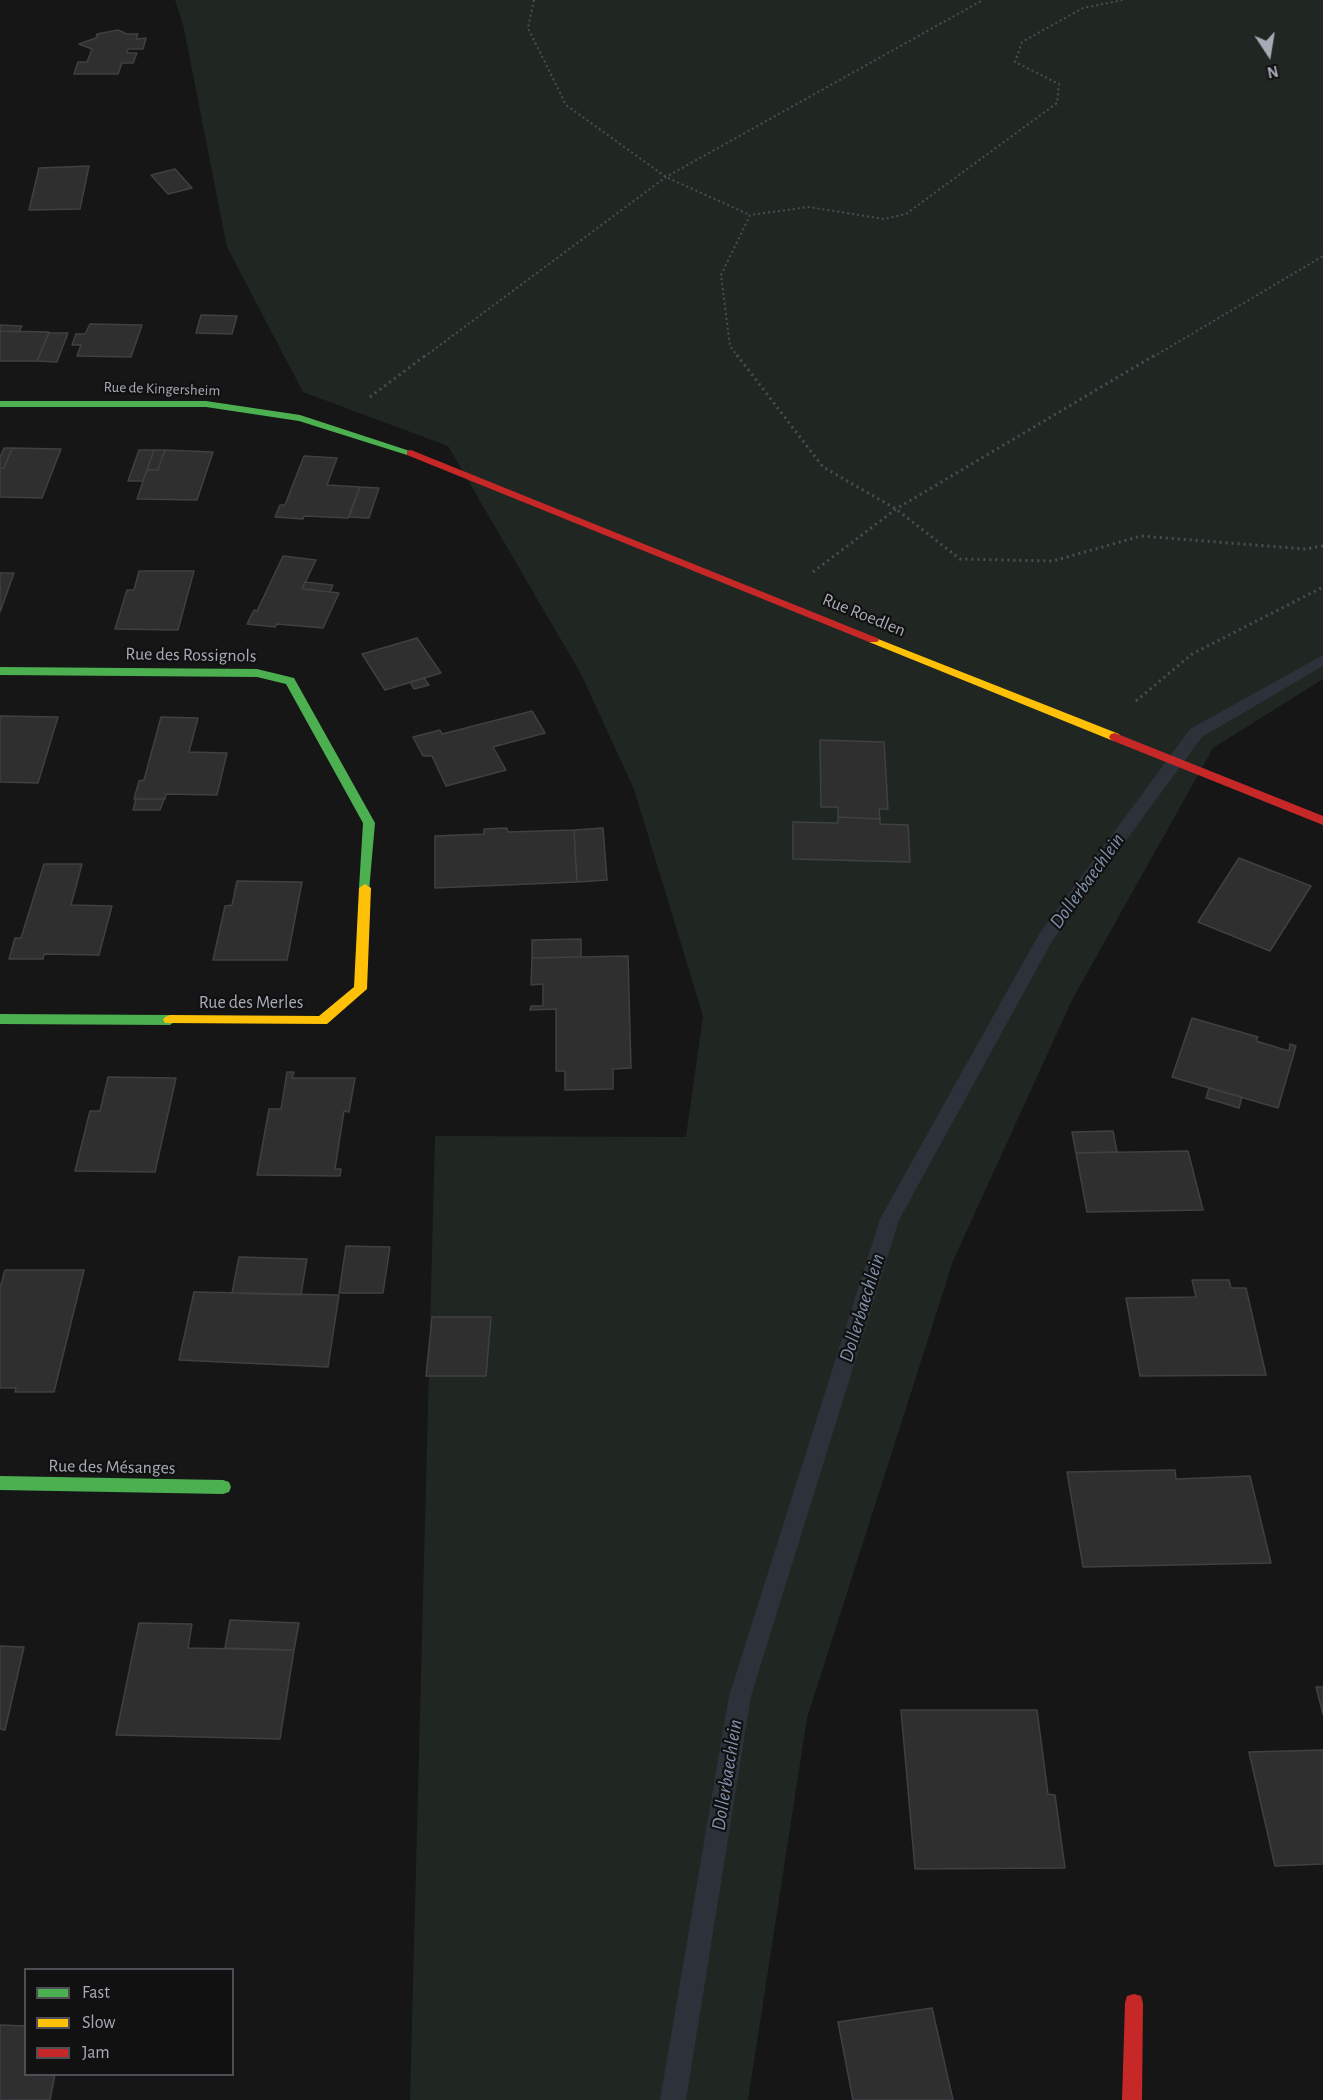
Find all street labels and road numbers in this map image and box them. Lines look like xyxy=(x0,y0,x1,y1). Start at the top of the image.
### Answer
street label: Rue de Kingersheim xyxy=(103,378,221,400)
street label: Rue Roedlen xyxy=(819,589,909,641)
street label: Rue des Rossignols xyxy=(125,643,257,667)
street label: Rue des Merles xyxy=(199,992,303,1014)
street label: Rue des Mésanges xyxy=(48,1455,176,1479)

